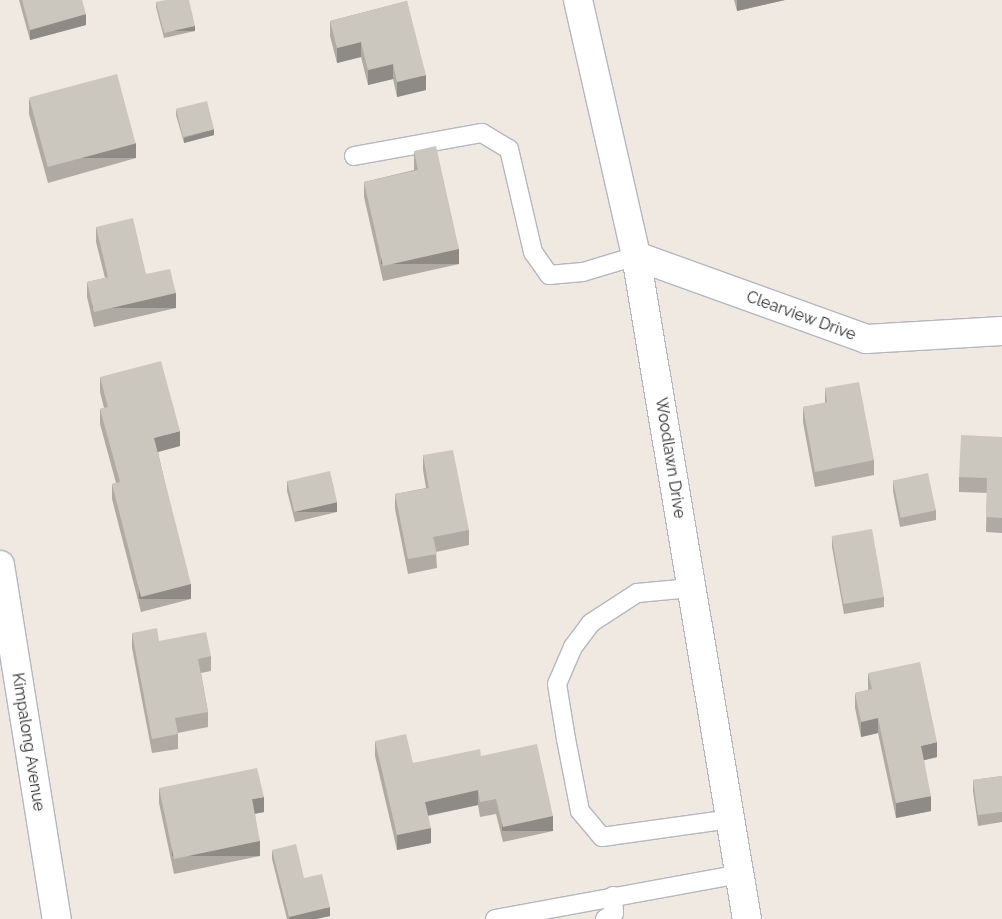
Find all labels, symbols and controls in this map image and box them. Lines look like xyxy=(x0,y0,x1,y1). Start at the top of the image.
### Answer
street label: Clearview Drive xyxy=(743,287,859,345)
street label: Woodlawn Drive xyxy=(651,396,689,520)
street label: Kimpalong Avenue xyxy=(8,671,48,813)

